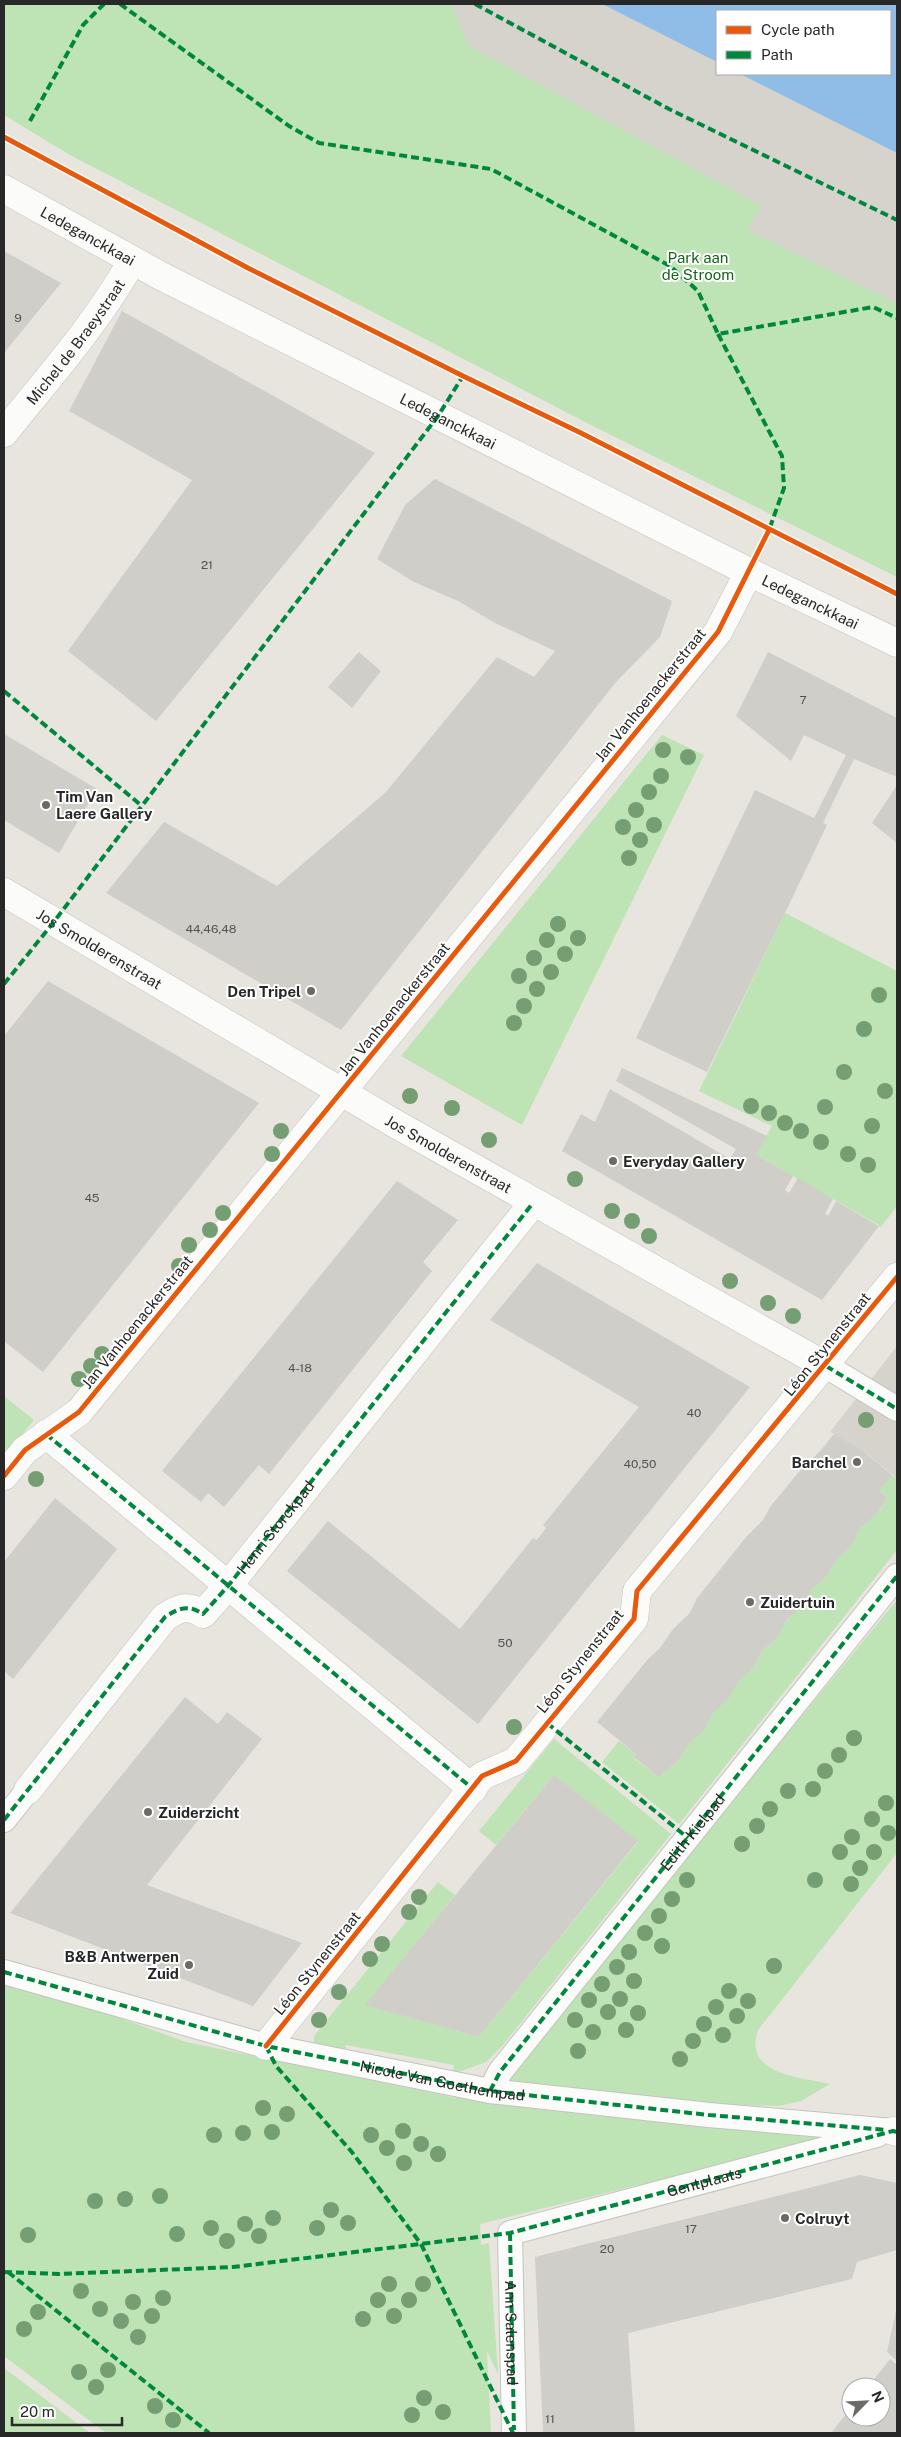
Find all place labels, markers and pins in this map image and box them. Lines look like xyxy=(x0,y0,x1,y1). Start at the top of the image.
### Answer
place label: Tim Van Laere Gallery xyxy=(56,788,153,822)
marker: Tim Van Laere Gallery xyxy=(40,799,52,811)
place label: Den Tripel xyxy=(227,983,301,1000)
marker: Den Tripel xyxy=(305,985,317,997)
place label: Everyday Gallery xyxy=(623,1153,745,1170)
marker: Everyday Gallery xyxy=(607,1155,619,1167)
place label: Barchel xyxy=(791,1454,847,1471)
marker: Barchel xyxy=(851,1456,863,1468)
place label: Zuidertuin xyxy=(760,1594,835,1611)
marker: Zuidertuin xyxy=(744,1596,756,1608)
place label: Zuiderzicht xyxy=(158,1804,239,1821)
marker: Zuiderzicht xyxy=(142,1806,154,1818)
place label: B&B Antwerpen Zuid xyxy=(65,1948,179,1982)
marker: B&B Antwerpen Zuid xyxy=(183,1959,195,1971)
place label: Colruyt xyxy=(795,2210,849,2227)
marker: Colruyt xyxy=(779,2212,791,2224)

